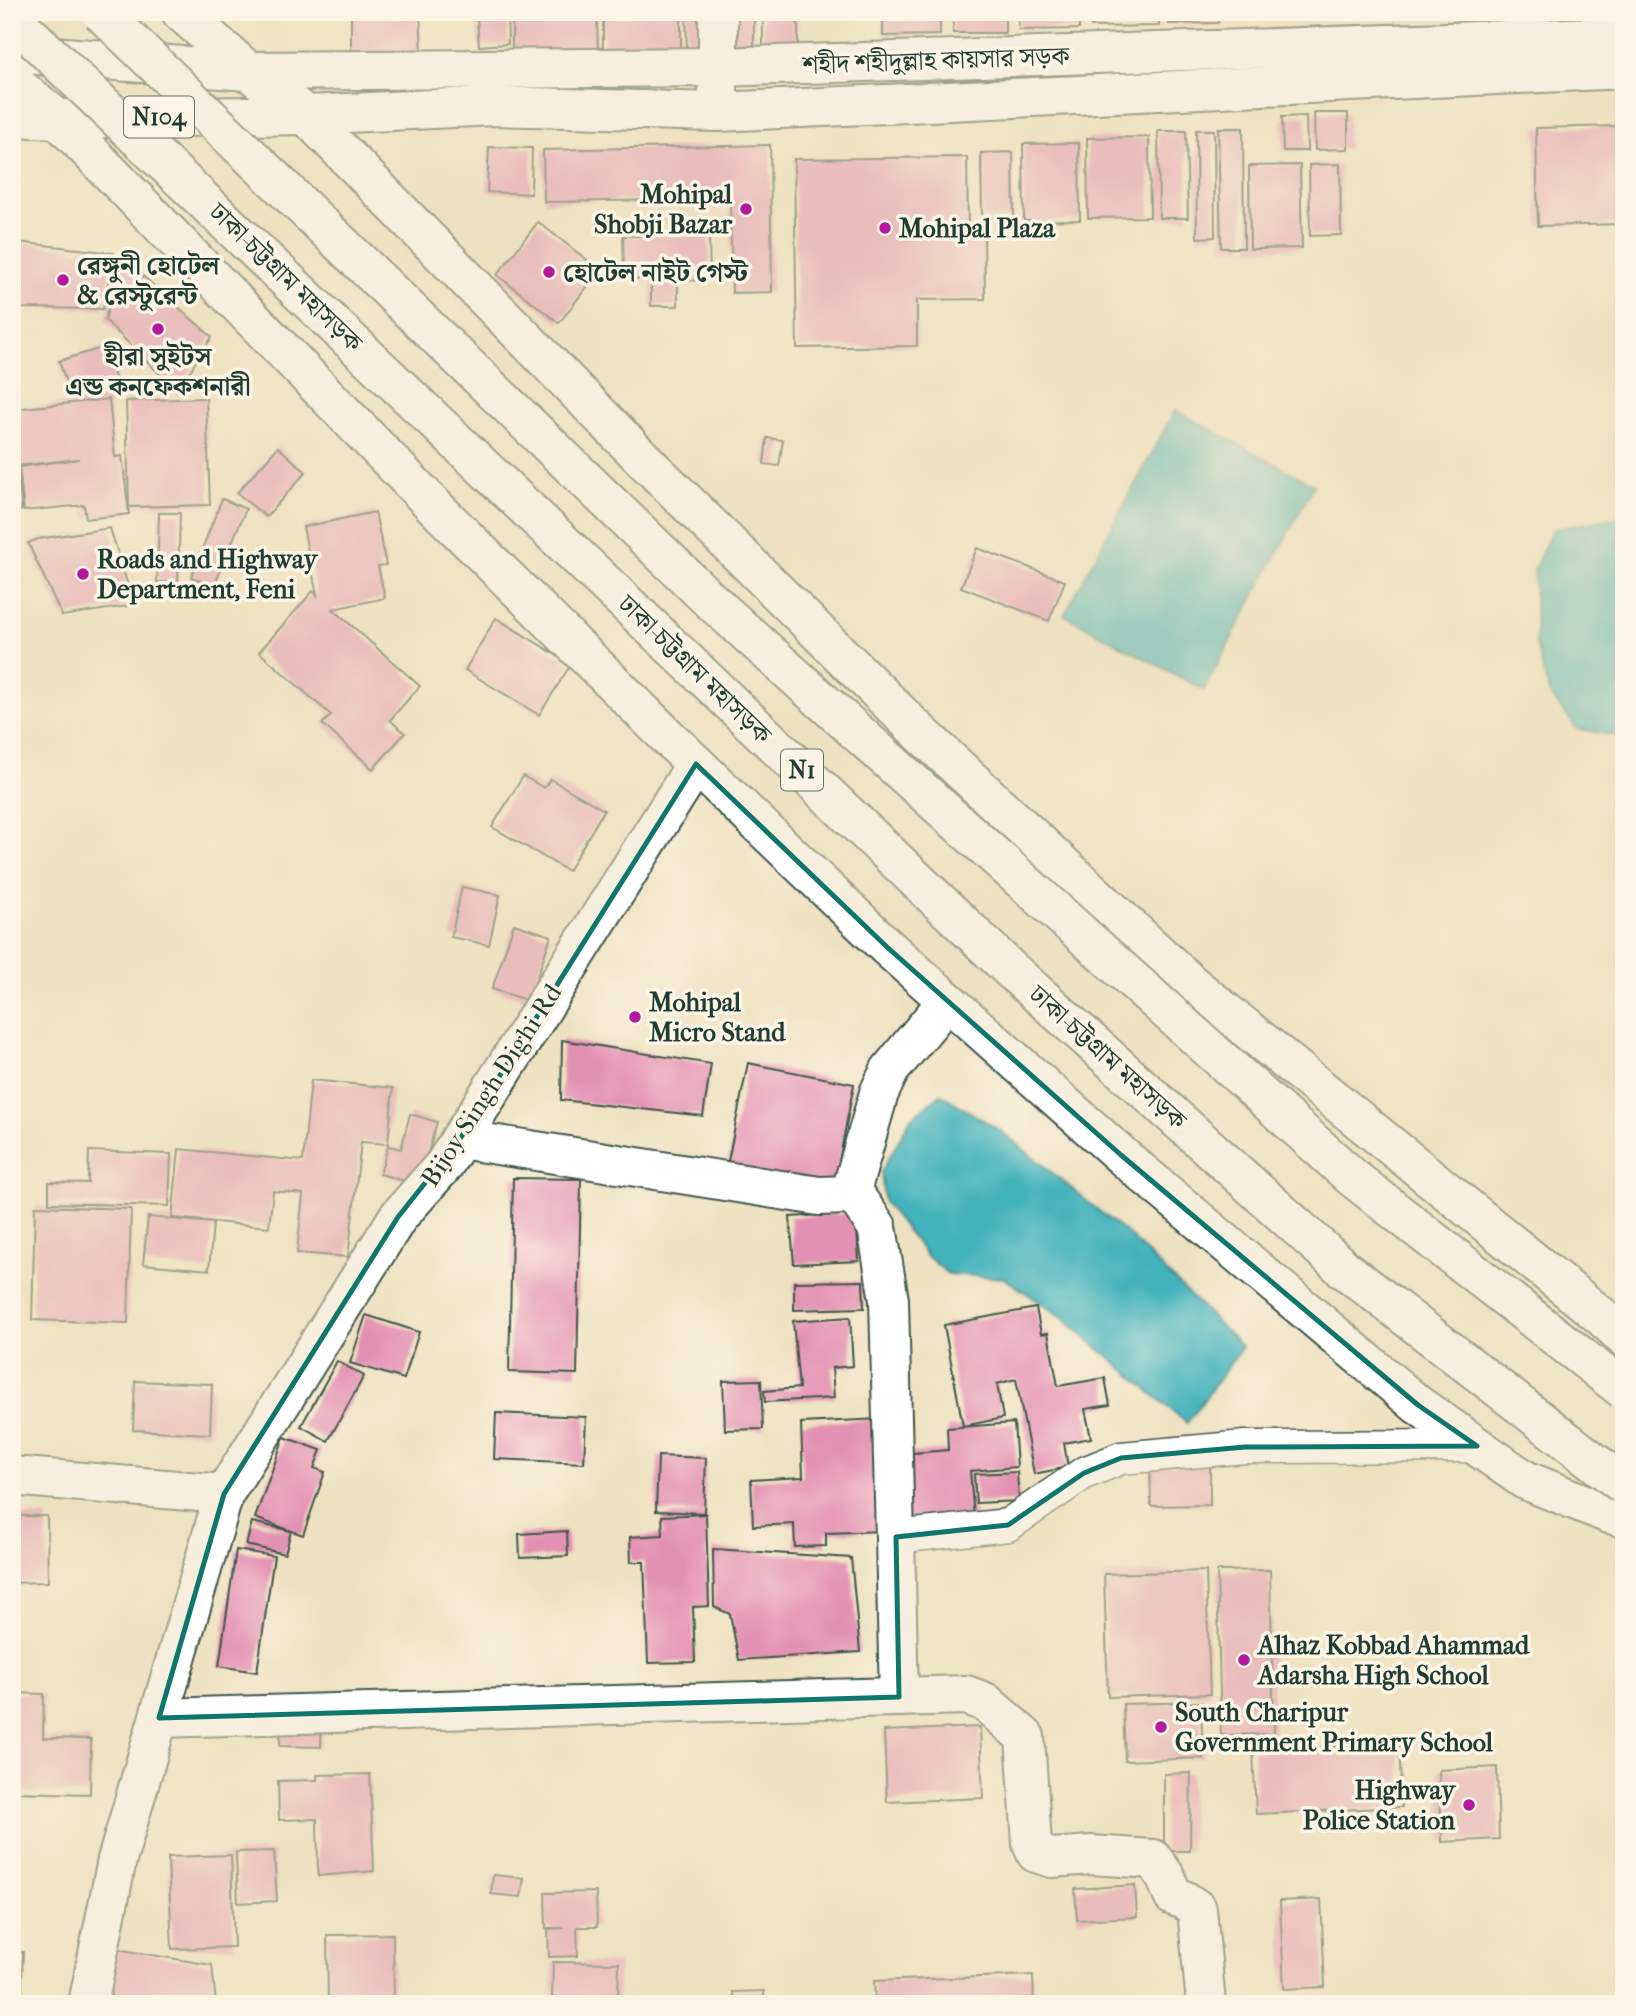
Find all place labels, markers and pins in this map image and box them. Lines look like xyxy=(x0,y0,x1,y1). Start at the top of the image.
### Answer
place label: Mohipal Shobji Bazar xyxy=(594,179,733,240)
marker: Mohipal Shobji Bazar xyxy=(738,201,754,217)
place label: Mohipal Plaza xyxy=(899,213,1056,244)
marker: Mohipal Plaza xyxy=(877,220,893,236)
place label: রেঙ্গুনী হোটেল & রেস্টুরেন্ট xyxy=(77,250,221,312)
place label: হোটেল নাইট গেস্ট xyxy=(563,256,749,288)
marker: হোটেল নাইট গেস্ট xyxy=(541,264,557,280)
marker: রেঙ্গুনী হোটেল & রেস্টুরেন্ট xyxy=(55,272,71,288)
marker: হীরা সুইটস এন্ড কনফেকশনারী xyxy=(150,321,166,337)
place label: হীরা সুইটস এন্ড কনফেকশনারী xyxy=(65,340,251,402)
place label: Roads and Highway Department, Feni xyxy=(97,544,320,605)
marker: Roads and Highway Department, Feni xyxy=(75,566,91,582)
place label: Mohipal Micro Stand xyxy=(649,987,786,1048)
marker: Mohipal Micro Stand xyxy=(627,1009,643,1025)
place label: Alhaz Kobbad Ahammad Adarsha High School xyxy=(1256,1630,1530,1691)
marker: Alhaz Kobbad Ahammad Adarsha High School xyxy=(1236,1652,1252,1668)
place label: South Charipur Government Primary School xyxy=(1175,1697,1494,1758)
marker: South Charipur Government Primary School xyxy=(1153,1719,1169,1735)
place label: Highway Police Station xyxy=(1303,1775,1457,1836)
marker: Highway Police Station xyxy=(1461,1797,1477,1813)

